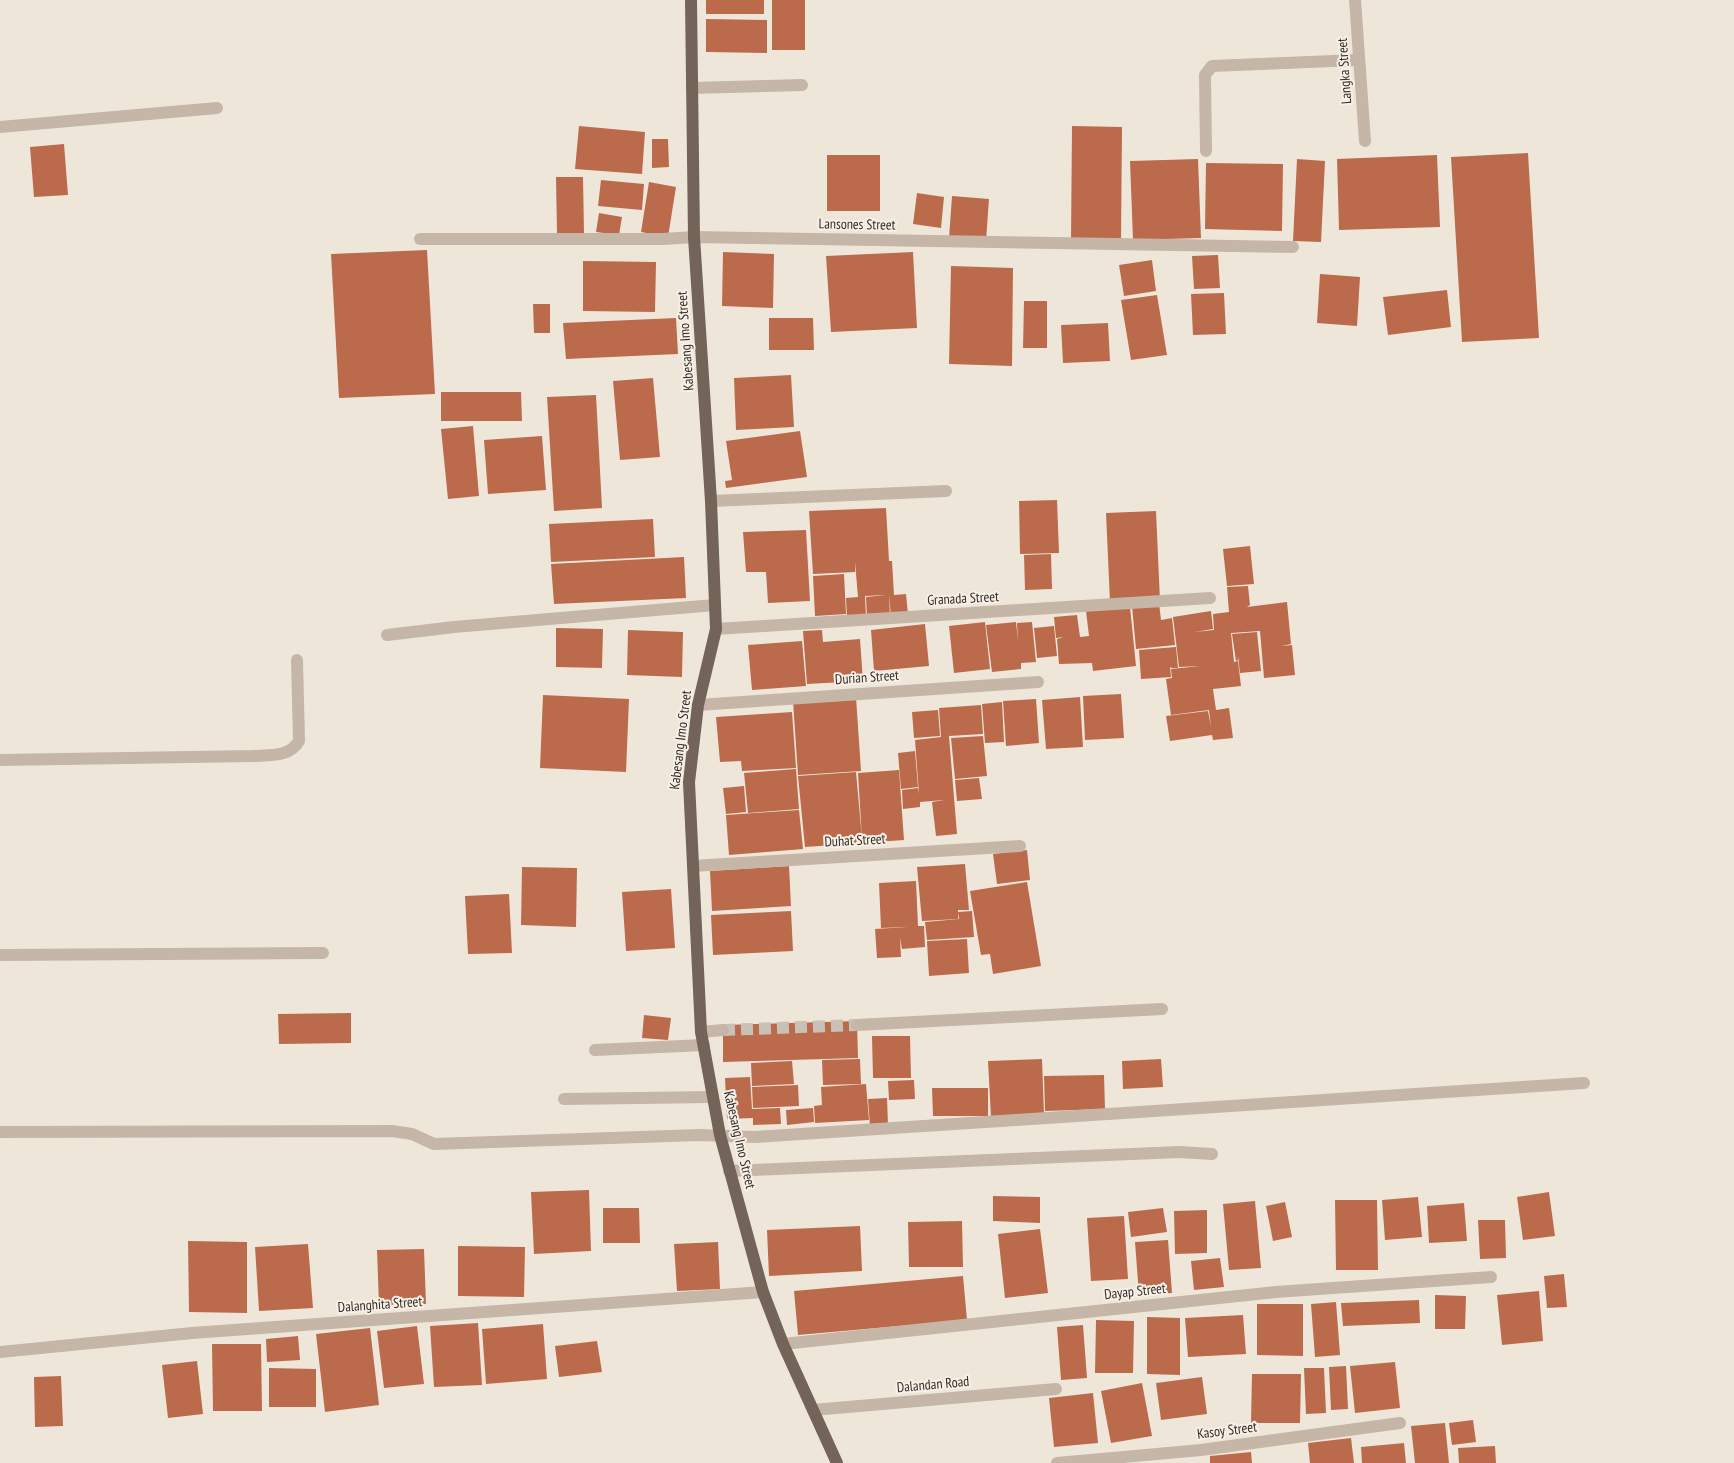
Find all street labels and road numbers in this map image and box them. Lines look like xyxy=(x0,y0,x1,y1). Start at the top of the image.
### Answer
street label: Langka Street xyxy=(1334,37,1356,105)
street label: Lansones Street xyxy=(818,216,896,234)
street label: Kabesang Imo Street xyxy=(674,291,698,391)
street label: Granada Street xyxy=(927,589,999,609)
street label: Durian Street xyxy=(834,667,900,689)
street label: Kabesang Imo Street xyxy=(667,689,695,791)
street label: Duhat Street xyxy=(824,831,886,851)
street label: Kabesang Imo Street xyxy=(720,1089,758,1191)
street label: Dayap Street xyxy=(1103,1280,1167,1304)
street label: Dalanghita Street xyxy=(337,1294,423,1316)
street label: Dalandan Road xyxy=(896,1373,970,1397)
street label: Kasoy Street xyxy=(1196,1419,1258,1443)

